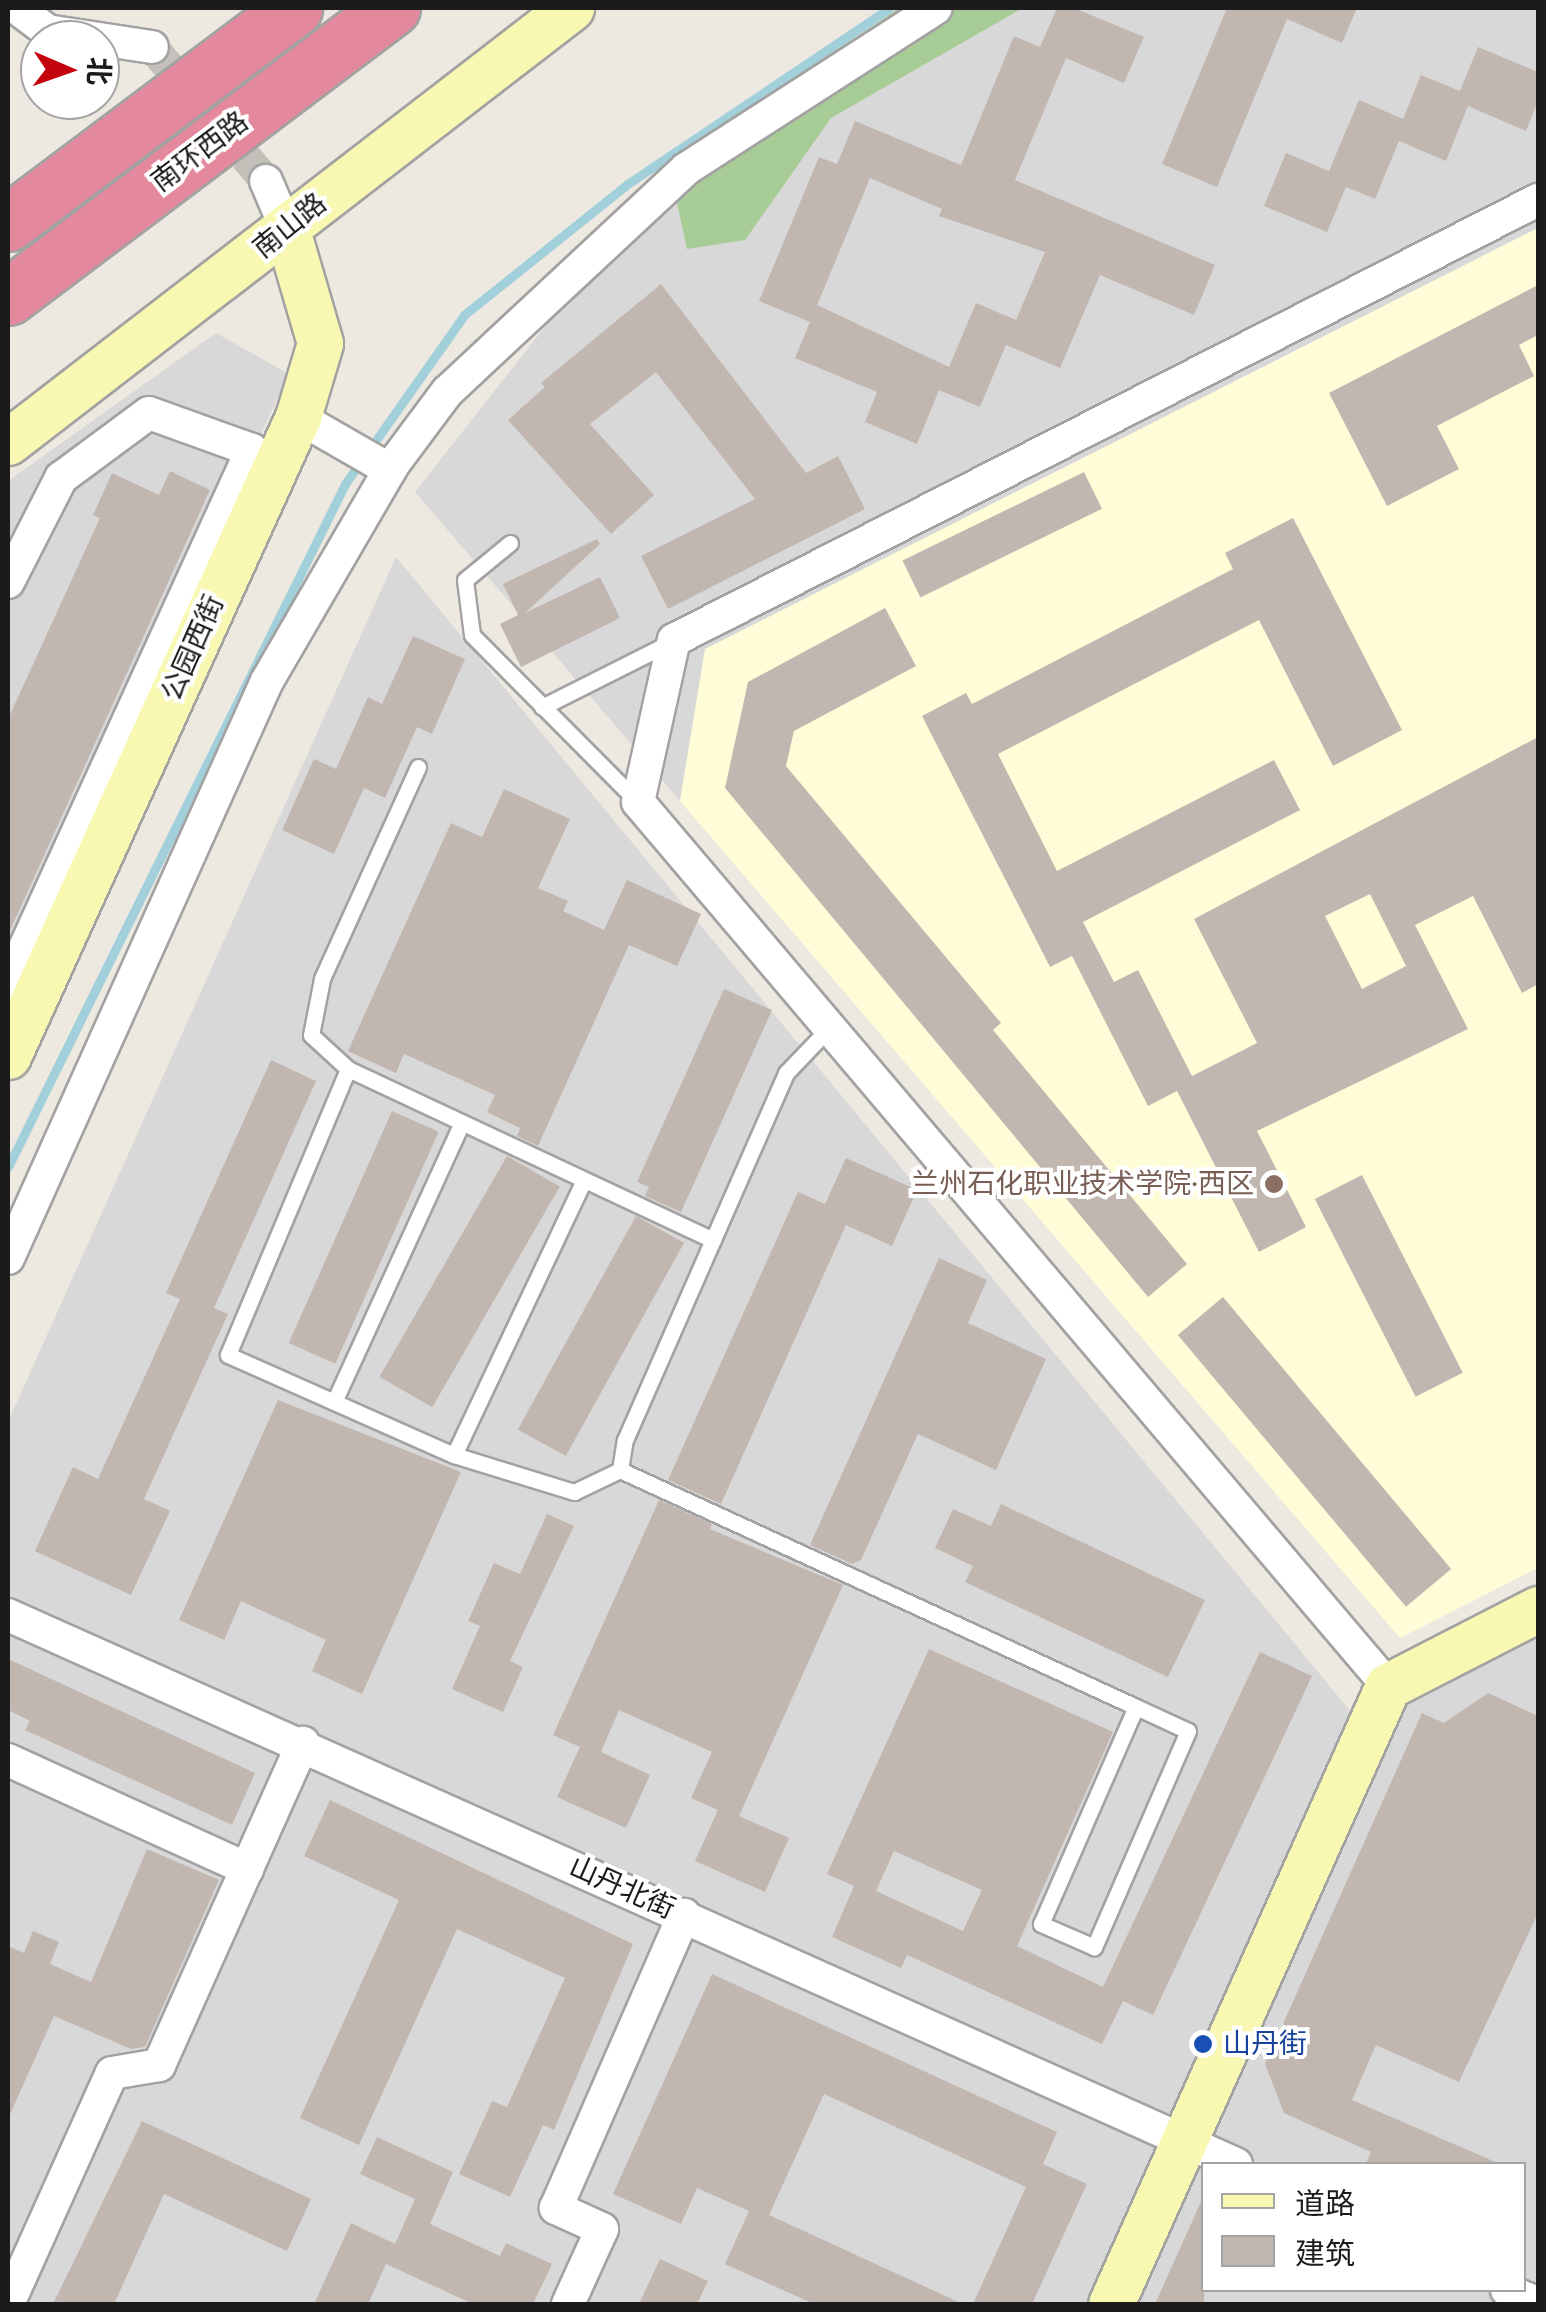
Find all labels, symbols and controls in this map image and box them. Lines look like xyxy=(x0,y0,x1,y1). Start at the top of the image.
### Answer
north arrow xyxy=(20,20,120,120)
text: 北 xyxy=(82,56,115,86)
street label: 南环西路 xyxy=(145,105,255,199)
street label: 南山路 xyxy=(247,187,333,265)
street label: 公园西街 xyxy=(155,590,231,706)
place label: 兰州石化职业技术学院·西区 xyxy=(911,1167,1254,1201)
marker: 兰州石化职业技术学院·西区 xyxy=(1263,1173,1285,1195)
street label: 山丹北街 xyxy=(564,1850,680,1926)
place label: 山丹街 xyxy=(1223,2027,1307,2061)
marker: 山丹街 xyxy=(1192,2033,1214,2055)
legend xyxy=(1201,2162,1526,2292)
text: 道路 xyxy=(1295,2186,1355,2222)
text: 建筑 xyxy=(1295,2236,1355,2272)

